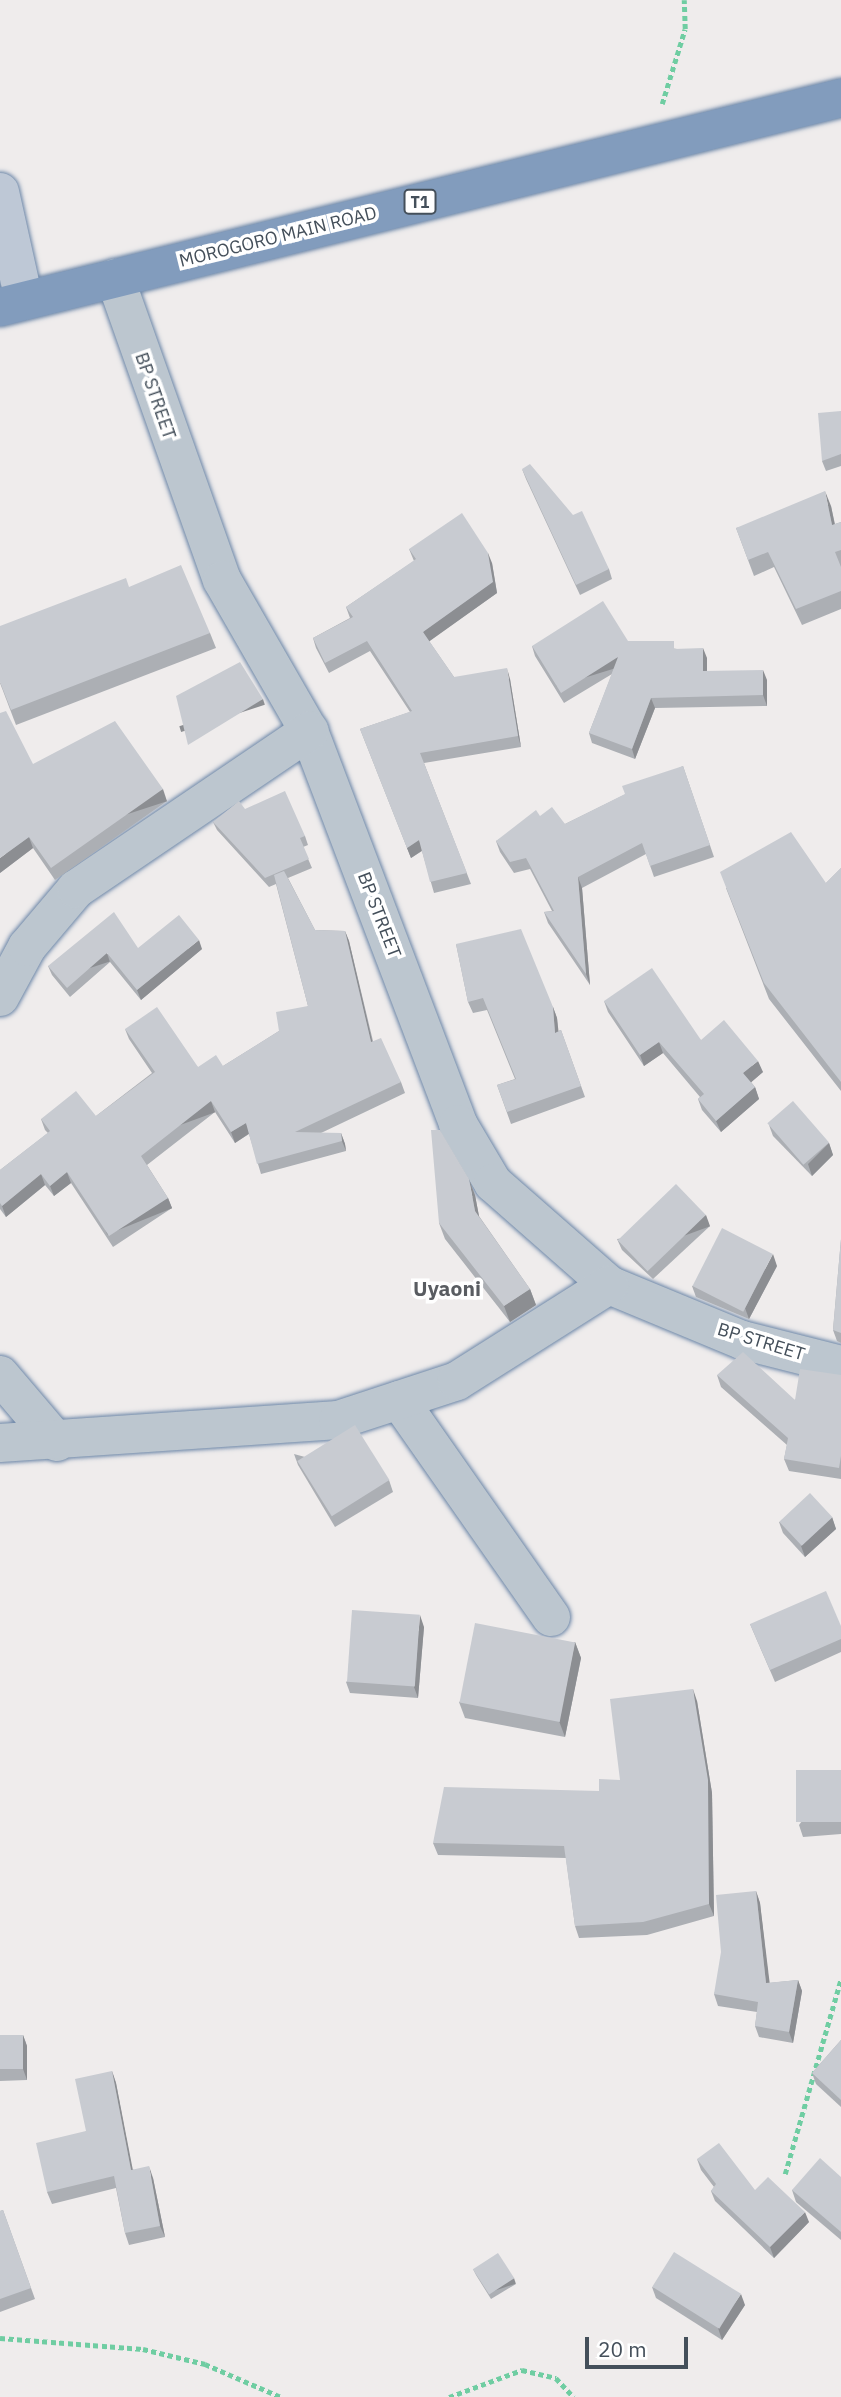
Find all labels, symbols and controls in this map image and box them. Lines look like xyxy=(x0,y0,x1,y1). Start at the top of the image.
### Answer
road number: T1 xyxy=(402,190,438,214)
street label: MOROGORO MAIN ROAD xyxy=(177,202,379,272)
street label: BP STREET xyxy=(130,350,180,442)
street label: BP STREET xyxy=(353,869,405,961)
district label: Uyaoni xyxy=(413,1275,481,1301)
street label: BP STREET xyxy=(715,1318,807,1366)
scale bar xyxy=(589,2324,692,2368)
text: 20 m xyxy=(598,2335,647,2363)

